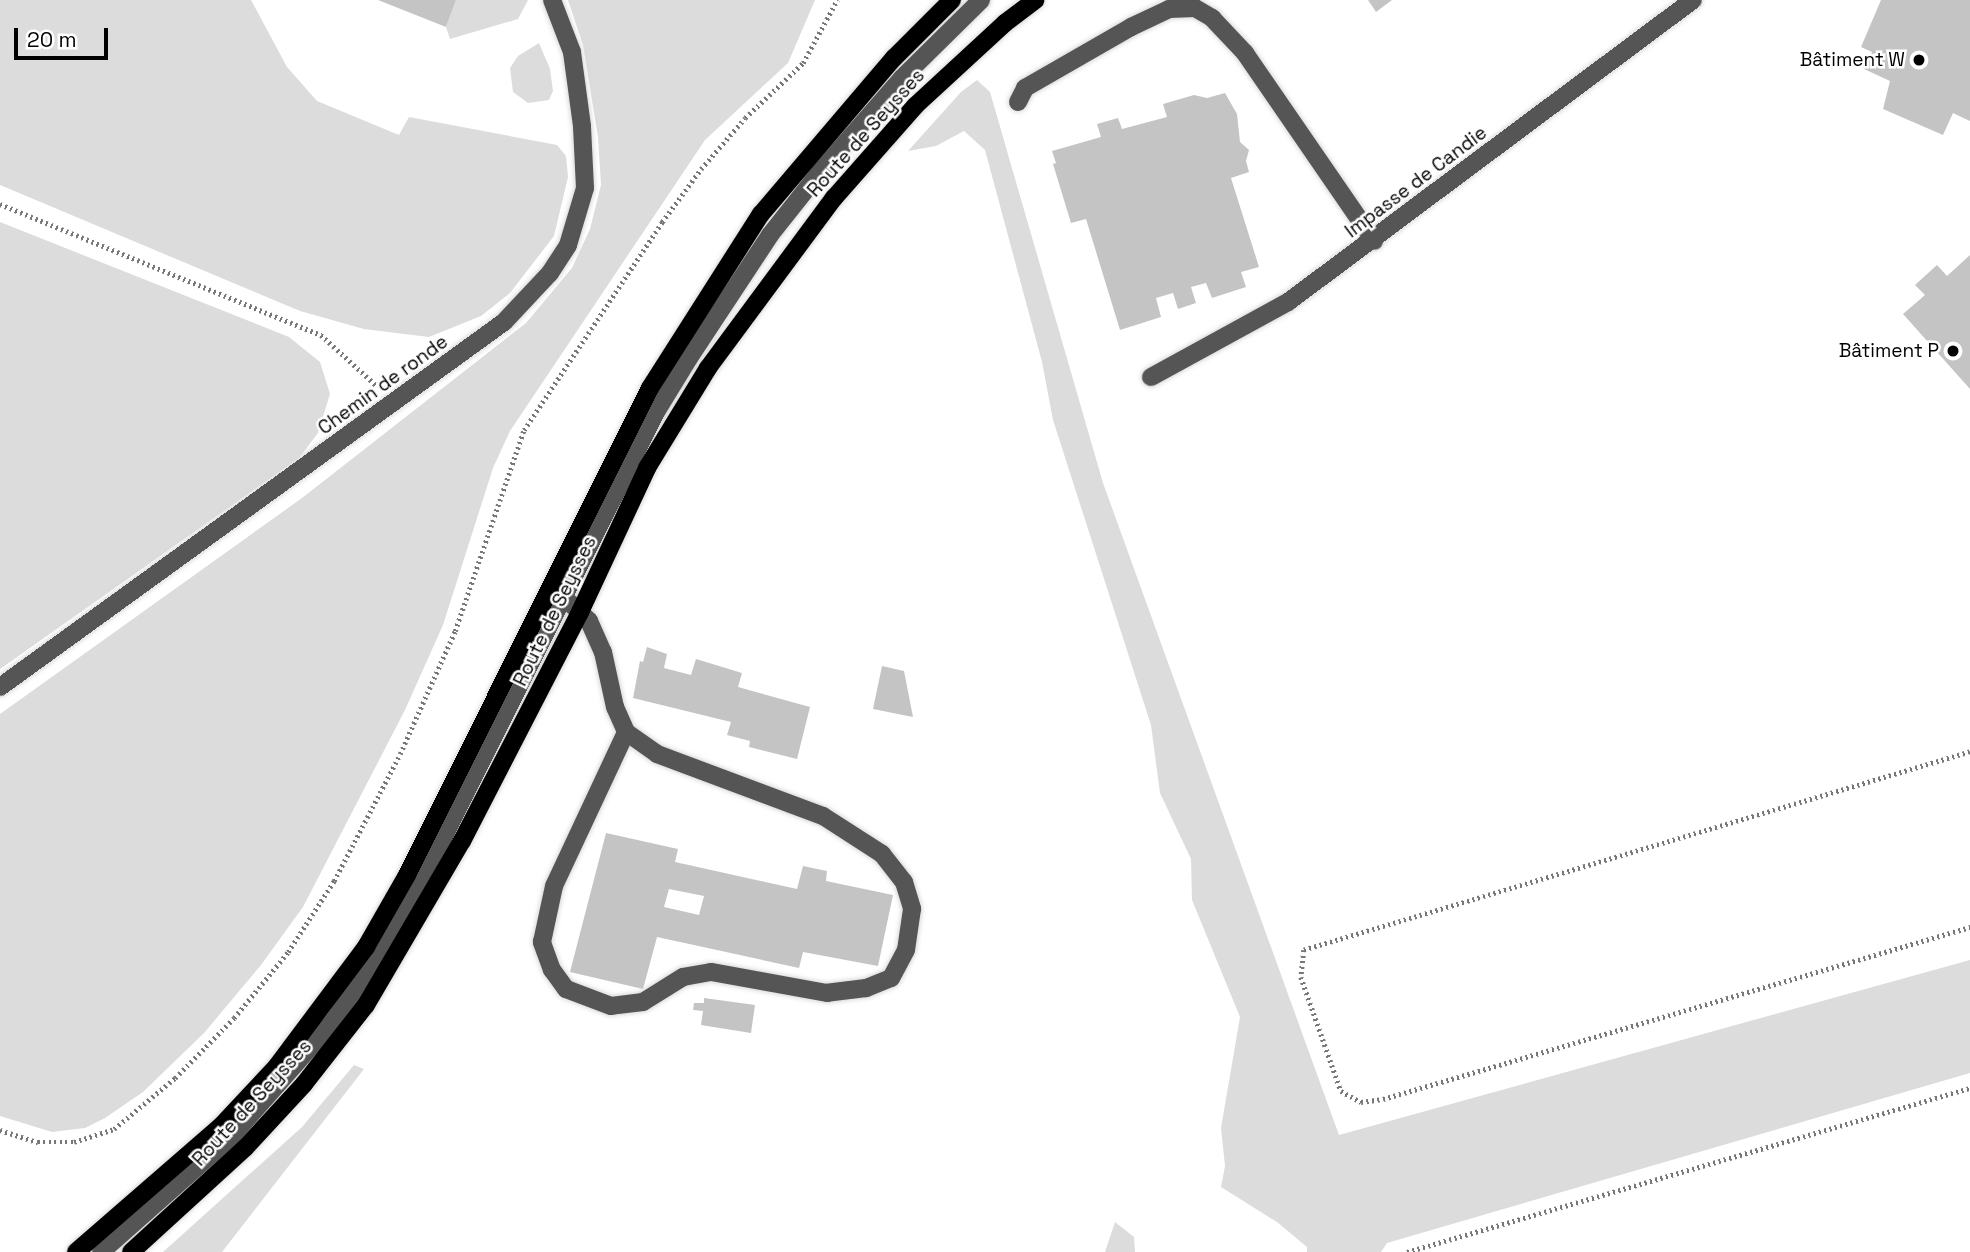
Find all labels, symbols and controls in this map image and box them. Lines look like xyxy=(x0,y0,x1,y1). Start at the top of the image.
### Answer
scale bar xyxy=(18,14,112,58)
text: 20 m xyxy=(27,26,77,53)
place label: Bâtiment W xyxy=(1800,49,1905,71)
marker: Bâtiment W xyxy=(1911,52,1927,68)
street label: Route de Seysses xyxy=(803,64,929,202)
street label: Impasse de Candie xyxy=(1341,121,1491,243)
street label: Chemin de ronde xyxy=(314,330,452,440)
place label: Bâtiment P xyxy=(1839,340,1939,362)
marker: Bâtiment P xyxy=(1945,343,1961,359)
street label: Route de Seysses xyxy=(509,532,601,690)
street label: Route de Seysses xyxy=(188,1035,316,1171)

